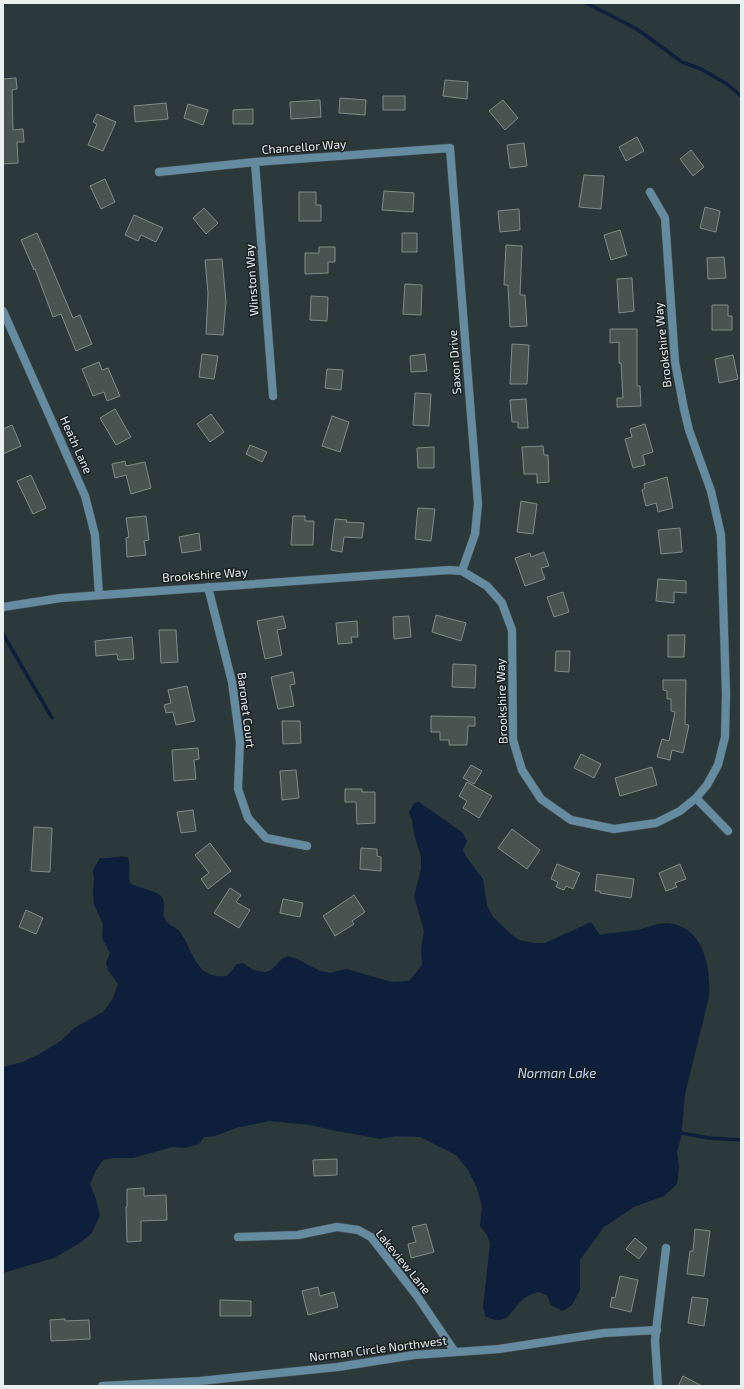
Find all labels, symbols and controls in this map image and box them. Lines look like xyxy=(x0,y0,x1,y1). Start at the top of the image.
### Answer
street label: Chancellor Way xyxy=(261,136,347,156)
street label: Winston Way xyxy=(241,243,261,317)
street label: Brookshire Way xyxy=(650,301,673,388)
street label: Saxon Drive xyxy=(445,329,463,395)
street label: Heath Lane xyxy=(58,414,96,476)
street label: Brookshire Way xyxy=(162,564,249,584)
street label: Brookshire Way xyxy=(492,657,509,744)
street label: Baronet Court xyxy=(235,671,259,749)
water label: Norman Lake xyxy=(518,1065,596,1081)
street label: Lakeview Lane xyxy=(373,1226,434,1297)
street label: Norman Circle Northwest xyxy=(308,1333,448,1363)

